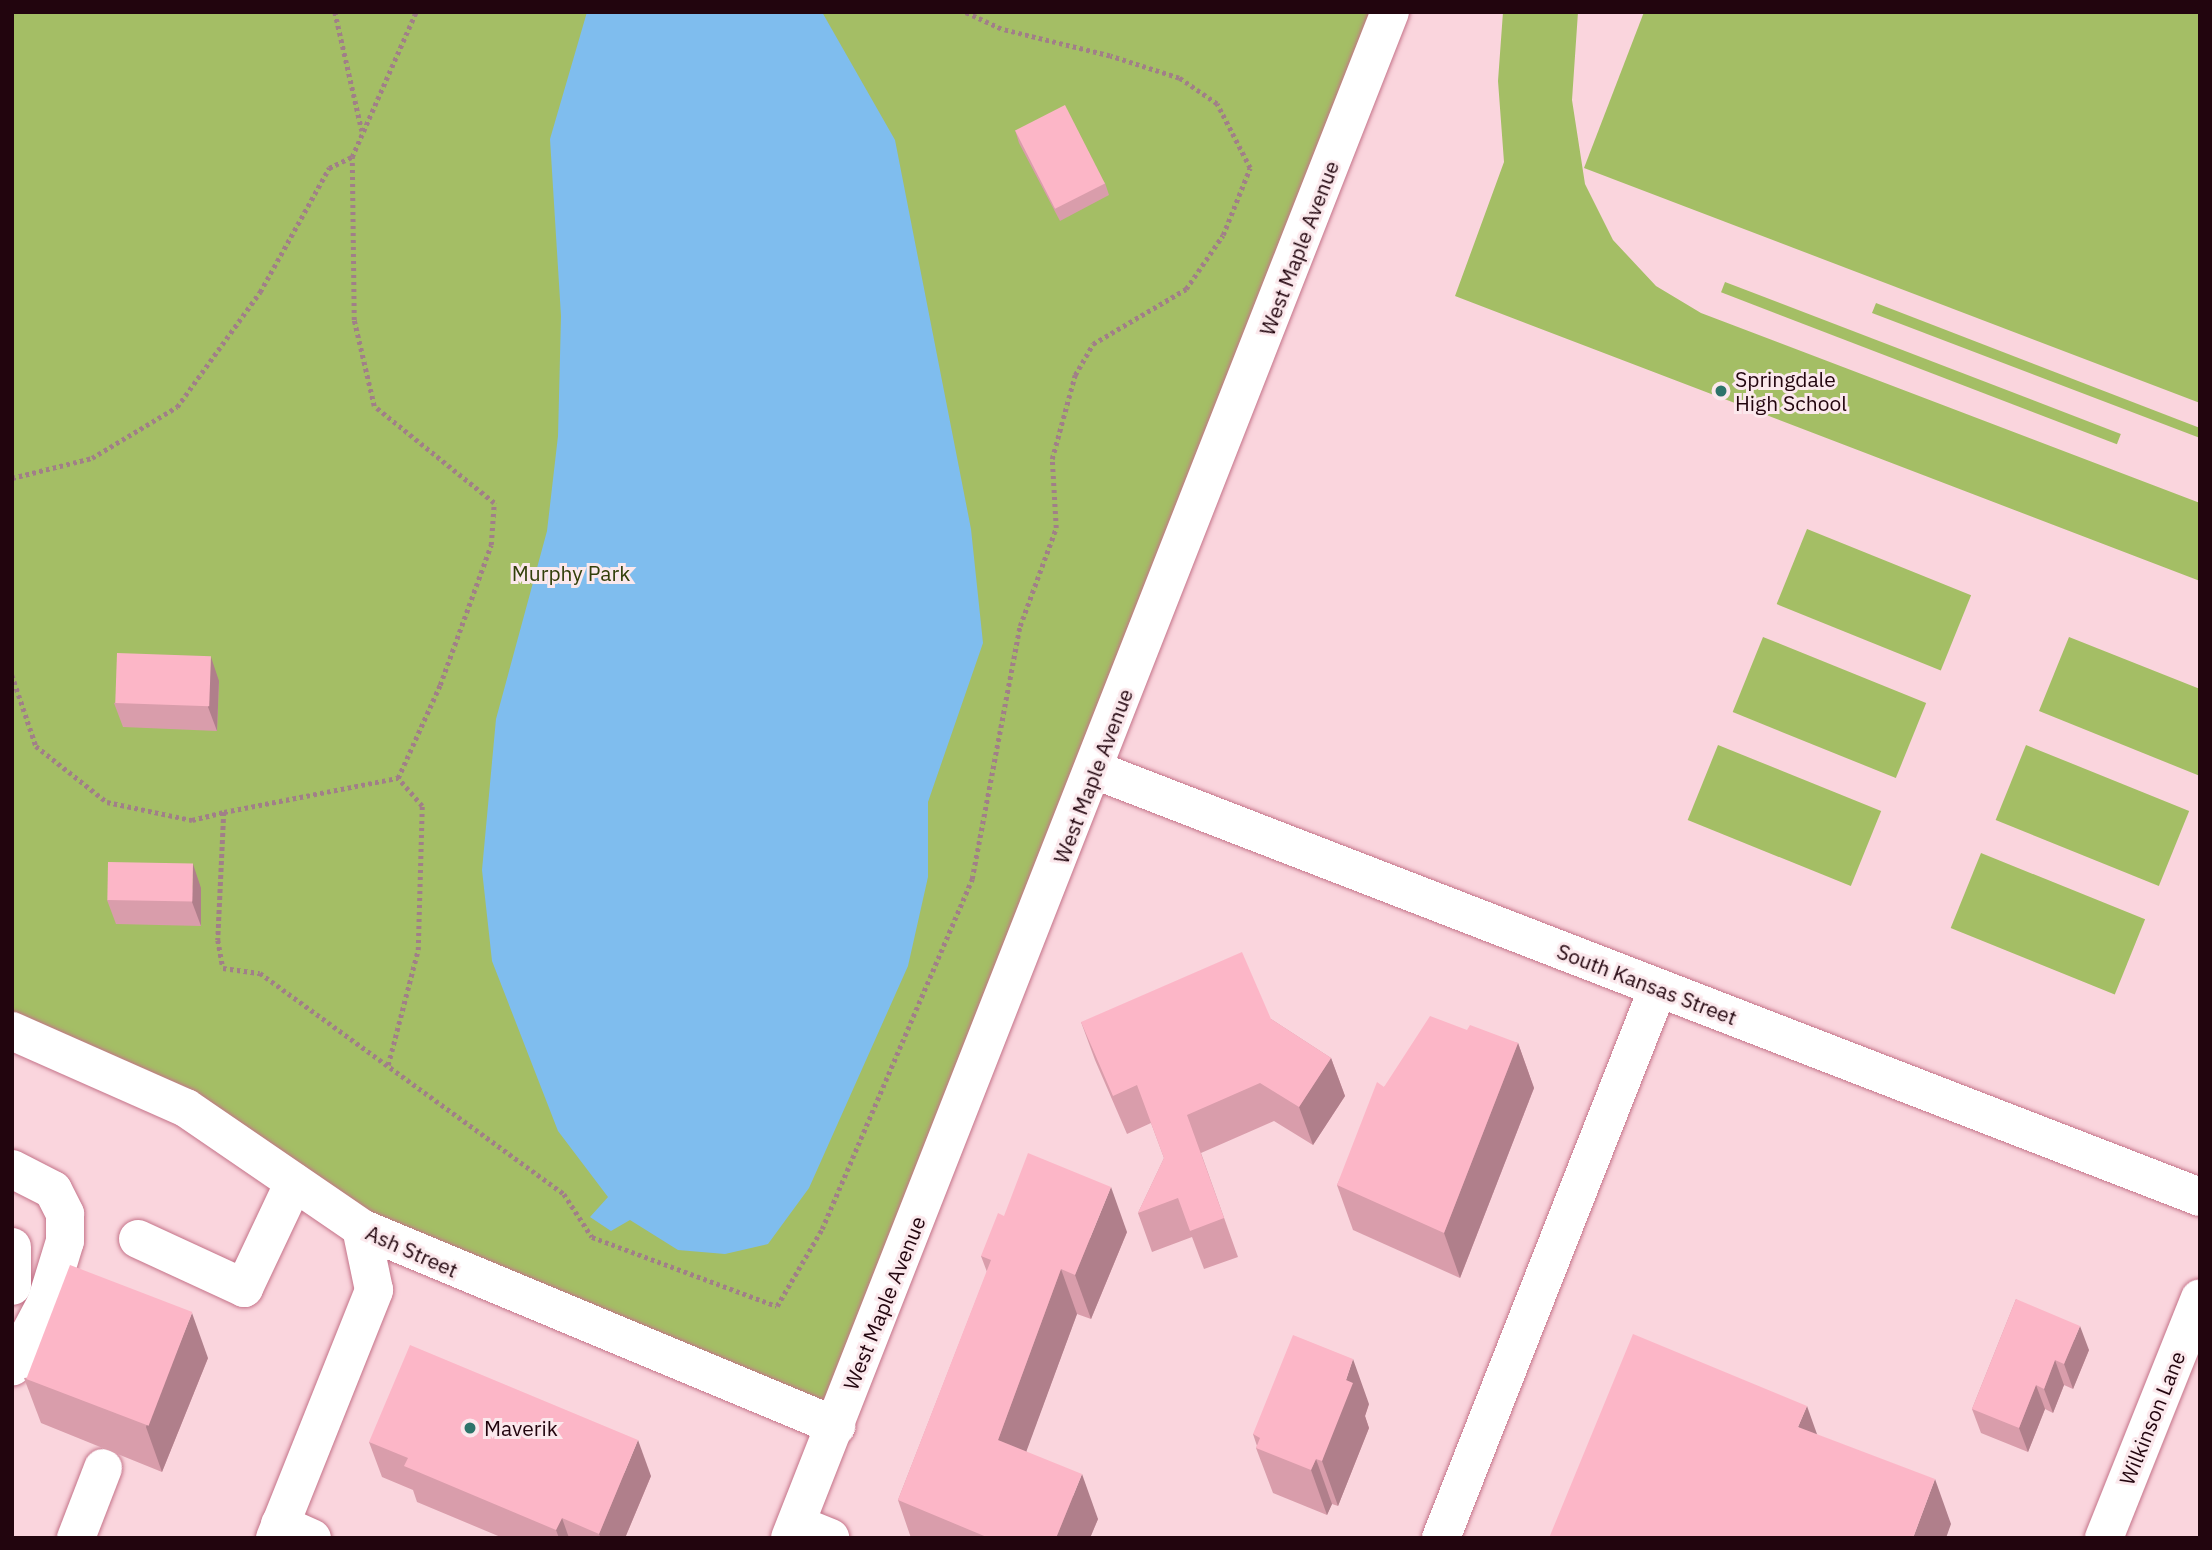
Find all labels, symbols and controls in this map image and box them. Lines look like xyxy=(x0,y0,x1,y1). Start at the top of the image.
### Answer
street label: West Maple Avenue xyxy=(1254,157,1344,339)
place label: Springdale High School xyxy=(1735,366,1847,416)
marker: Springdale High School xyxy=(1713,383,1729,399)
park label: Murphy Park xyxy=(512,560,630,586)
street label: West Maple Avenue xyxy=(1048,685,1138,867)
street label: South Kansas Street xyxy=(1554,938,1740,1030)
street label: West Maple Avenue xyxy=(838,1212,930,1394)
street label: Ash Street xyxy=(362,1220,462,1282)
street label: Wilkinson Lane xyxy=(2114,1347,2190,1489)
place label: Maverik xyxy=(484,1415,558,1441)
marker: Maverik xyxy=(462,1420,478,1436)

